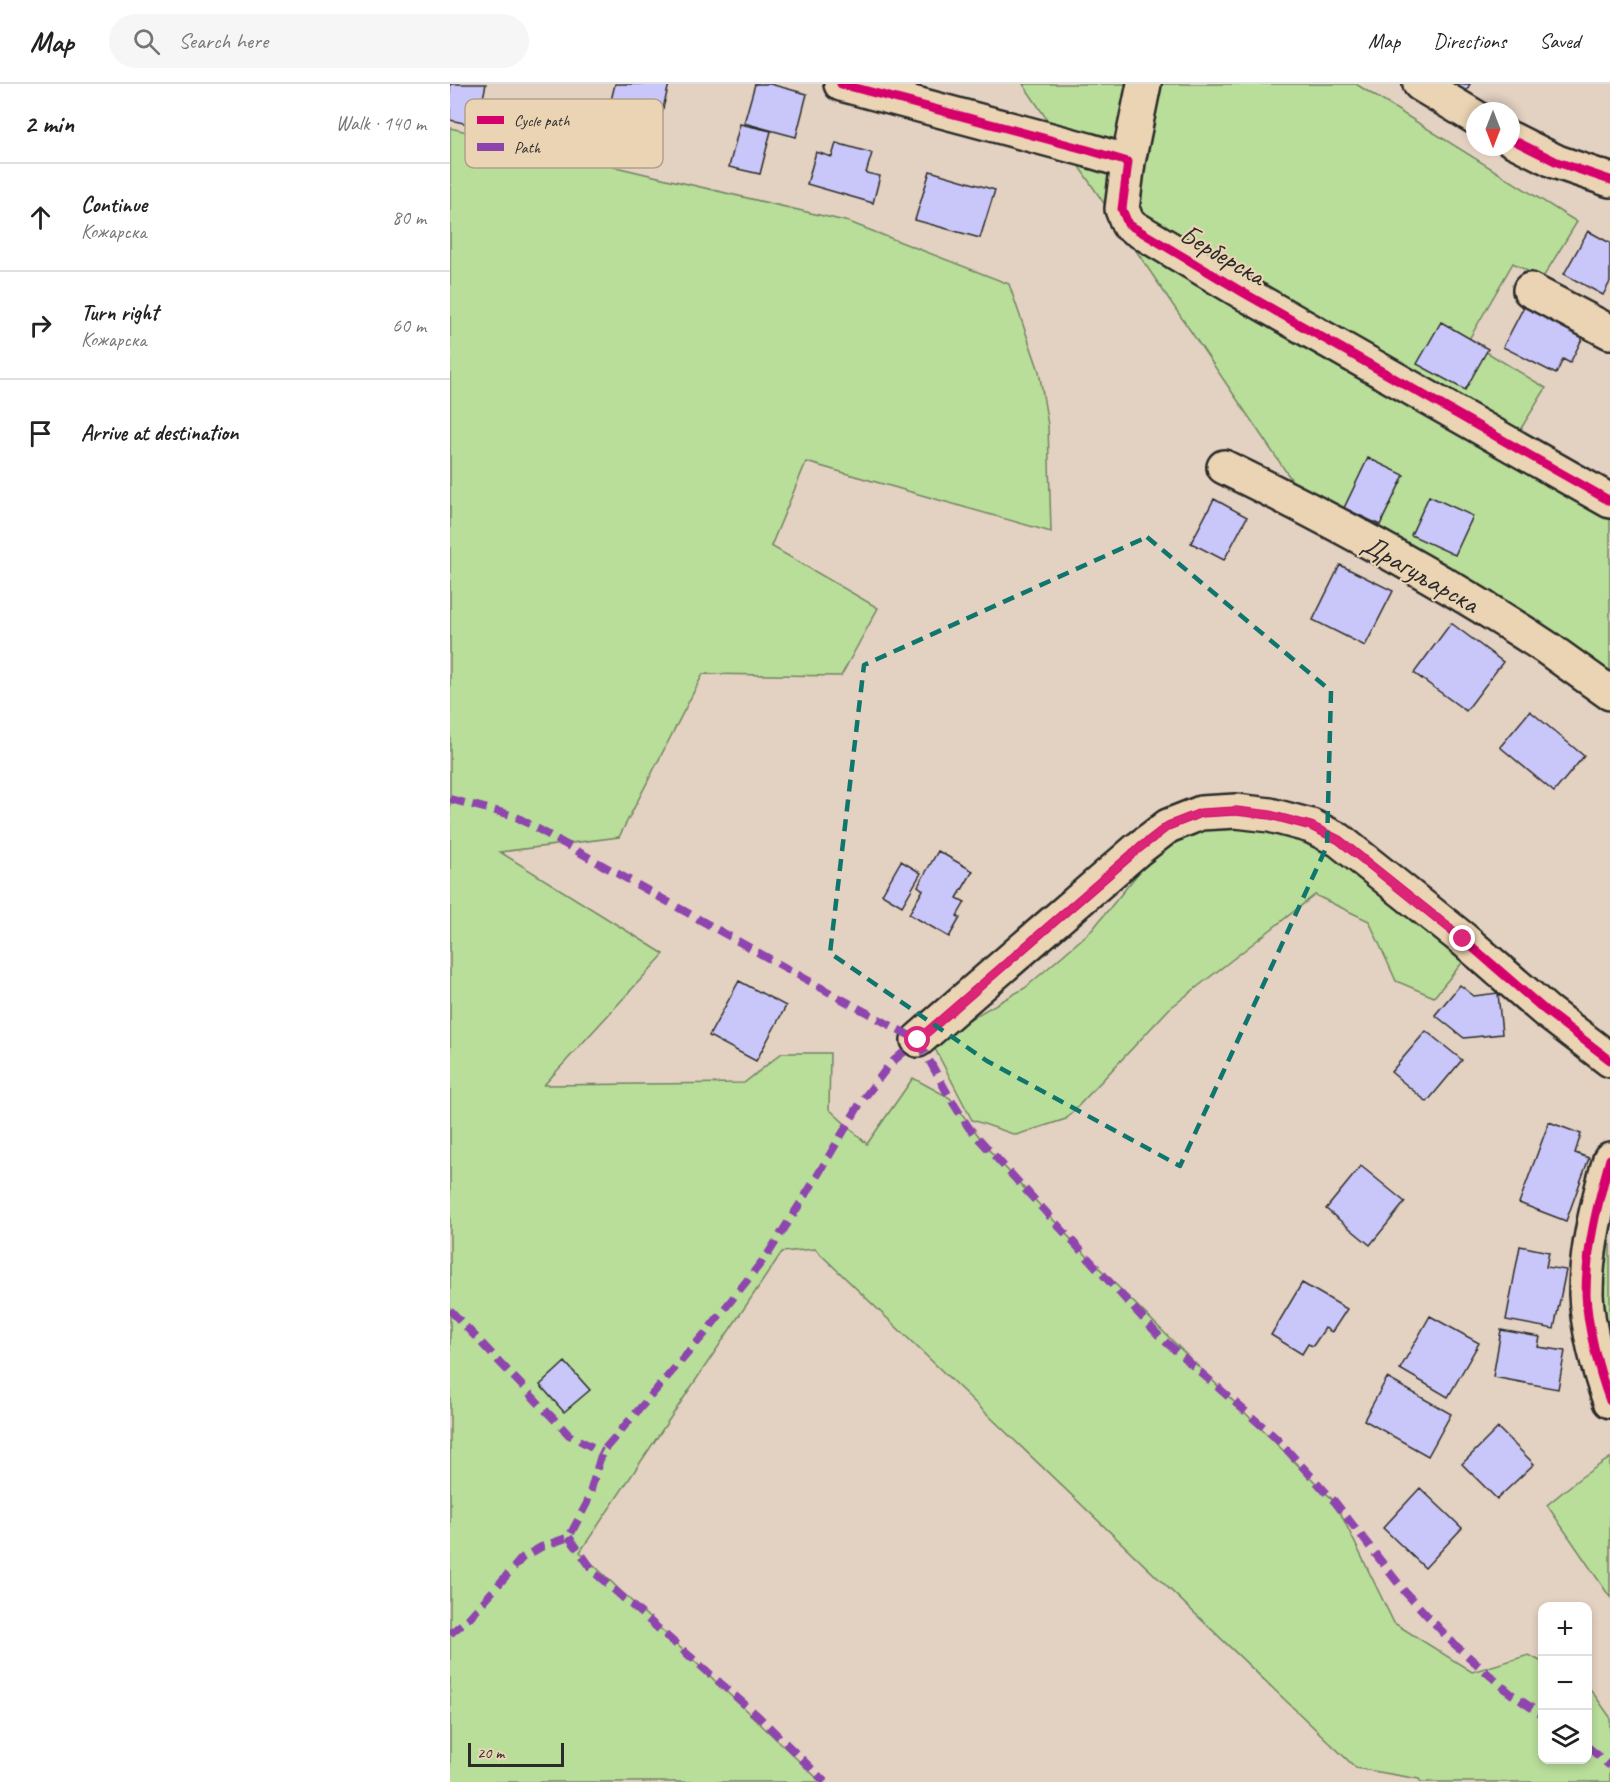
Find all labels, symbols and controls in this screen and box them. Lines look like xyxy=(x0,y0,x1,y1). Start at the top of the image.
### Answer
search box xyxy=(109,14,529,68)
text: Map xyxy=(30,24,73,59)
icon: search xyxy=(130,25,163,58)
text: Search here xyxy=(178,27,268,55)
text: Map xyxy=(1368,28,1400,54)
text: Directions xyxy=(1433,28,1506,54)
text: Saved xyxy=(1539,28,1580,54)
legend xyxy=(465,99,663,168)
north arrow xyxy=(1466,102,1520,156)
text: 2 min xyxy=(24,107,74,140)
text: Walk · 140 m xyxy=(336,111,426,136)
text: Cycle path xyxy=(514,111,570,131)
text: Path xyxy=(514,138,541,158)
text: Continue xyxy=(81,191,147,219)
icon: ahead xyxy=(24,201,57,234)
text: 80 m xyxy=(392,205,426,230)
street label: Берберска xyxy=(1174,216,1274,294)
text: Кожарска xyxy=(81,219,146,244)
text: Turn right xyxy=(81,299,158,327)
icon: right xyxy=(24,309,57,342)
text: 60 m xyxy=(392,313,426,338)
text: Кожарска xyxy=(81,327,146,352)
icon: arrive xyxy=(24,417,57,450)
text: Arrive at destination xyxy=(81,419,238,447)
street label: Драгуљарска xyxy=(1356,526,1487,622)
route end xyxy=(1449,925,1475,951)
route start xyxy=(904,1026,930,1052)
map controls xyxy=(1538,1602,1592,1764)
button: + xyxy=(1538,1602,1592,1656)
button: − xyxy=(1538,1656,1592,1710)
button: layers xyxy=(1538,1710,1592,1764)
scale bar xyxy=(468,1740,564,1768)
text: 20 m xyxy=(477,1743,504,1763)

